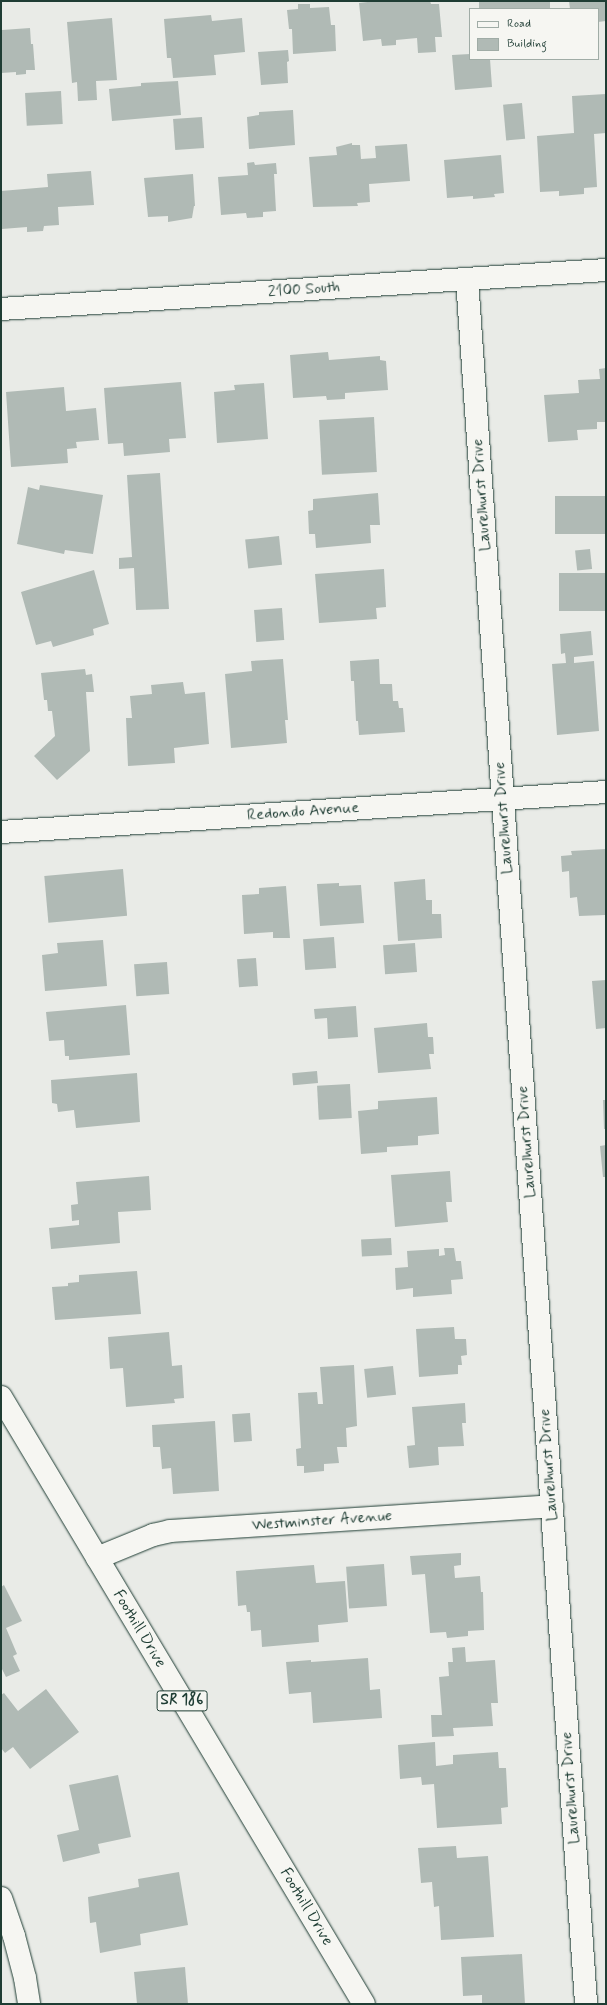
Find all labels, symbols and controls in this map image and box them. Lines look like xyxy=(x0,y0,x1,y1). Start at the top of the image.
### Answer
legend xyxy=(469,8,599,60)
text: Road xyxy=(507,16,531,32)
text: Building xyxy=(507,36,547,52)
street label: 2100 South xyxy=(267,278,341,302)
street label: Laurelhurst Drive xyxy=(469,438,495,552)
street label: Laurelhurst Drive xyxy=(491,761,517,875)
street label: Redondo Avenue xyxy=(246,799,360,825)
street label: Laurelhurst Drive xyxy=(514,1085,540,1199)
street label: Laurelhurst Drive xyxy=(536,1408,562,1522)
street label: Westminster Avenue xyxy=(252,1507,392,1535)
street label: Foothill Drive xyxy=(109,1587,169,1671)
road number: SR 186 xyxy=(156,1688,208,1714)
street label: Laurelhurst Drive xyxy=(558,1731,584,1845)
street label: Foothill Drive xyxy=(276,1865,336,1949)

